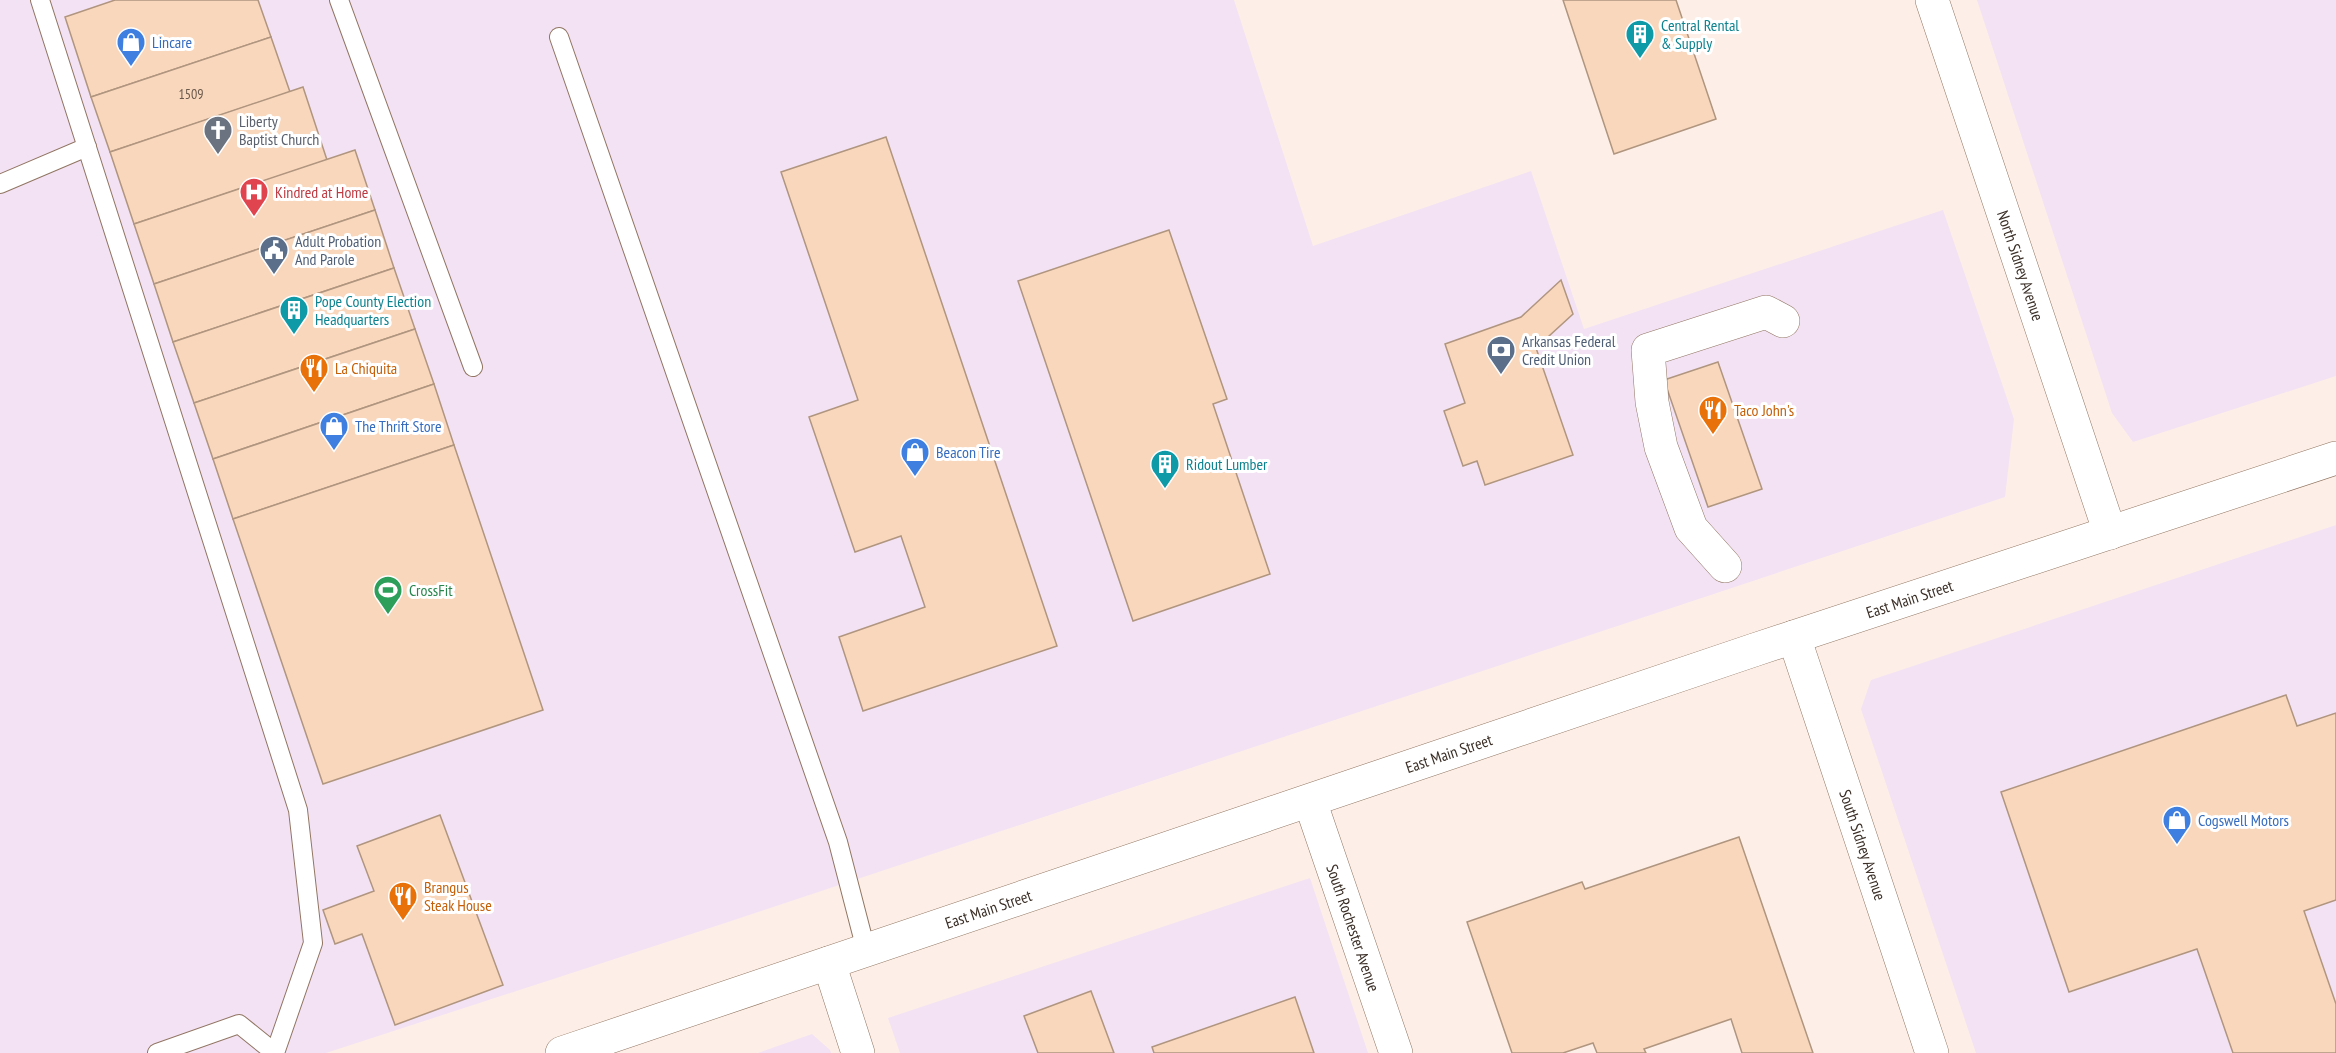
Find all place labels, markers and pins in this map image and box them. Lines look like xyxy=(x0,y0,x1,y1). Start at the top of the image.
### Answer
place label: Central Rental & Supply xyxy=(1661,15,1739,53)
building icon: Central Rental & Supply xyxy=(1624,18,1656,60)
shop icon: Lincare xyxy=(115,26,147,68)
place label: Lincare xyxy=(152,32,192,52)
place label: Liberty Baptist Church xyxy=(239,111,319,149)
church icon: Liberty Baptist Church xyxy=(202,114,234,156)
hospital icon: Kindred at Home xyxy=(238,176,270,218)
place label: Kindred at Home xyxy=(275,182,368,202)
place label: Adult Probation And Parole xyxy=(295,231,381,269)
public building icon: Adult Probation And Parole xyxy=(258,234,290,276)
place label: Pope County Election Headquarters xyxy=(315,291,431,329)
building icon: Pope County Election Headquarters xyxy=(278,294,310,336)
place label: Arkansas Federal Credit Union xyxy=(1522,331,1616,369)
bank icon: Arkansas Federal Credit Union xyxy=(1485,334,1517,376)
restaurant icon: La Chiquita xyxy=(298,352,330,394)
place label: La Chiquita xyxy=(335,358,397,378)
restaurant icon: Taco John's xyxy=(1697,394,1729,436)
place label: Taco John's xyxy=(1734,400,1794,420)
shop icon: The Thrift Store xyxy=(318,410,350,452)
place label: The Thrift Store xyxy=(355,416,442,436)
shop icon: Beacon Tire xyxy=(899,436,931,478)
place label: Beacon Tire xyxy=(936,442,1001,462)
building icon: Ridout Lumber xyxy=(1149,448,1181,490)
place label: Ridout Lumber xyxy=(1186,454,1268,474)
sports icon: CrossFit xyxy=(372,574,404,616)
place label: CrossFit xyxy=(409,580,453,600)
shop icon: Cogswell Motors xyxy=(2161,804,2193,846)
place label: Cogswell Motors xyxy=(2198,810,2289,830)
place label: Brangus Steak House xyxy=(424,877,492,915)
restaurant icon: Brangus Steak House xyxy=(387,880,419,922)

